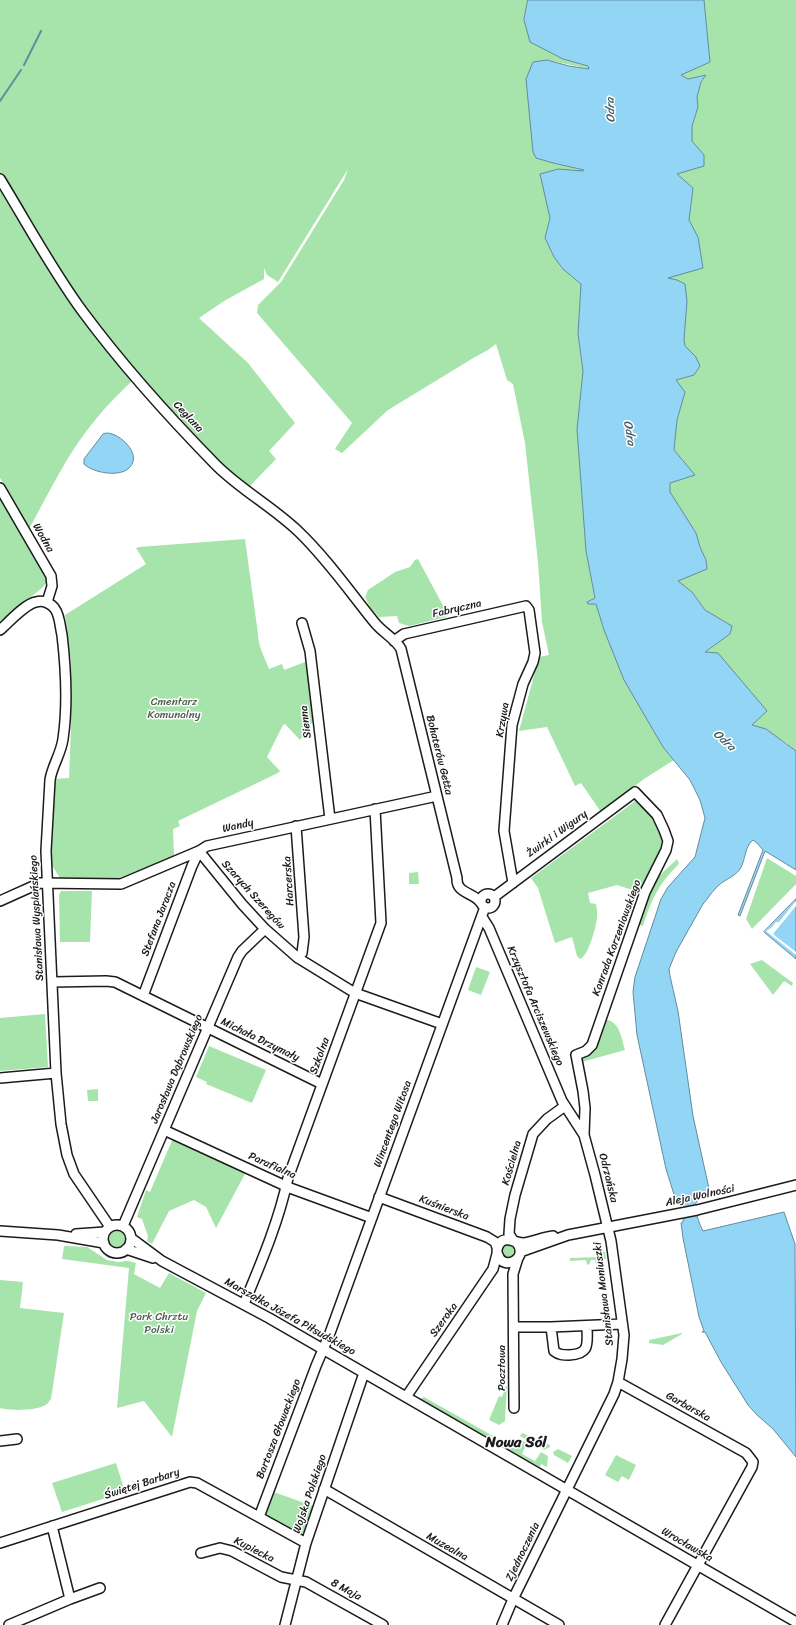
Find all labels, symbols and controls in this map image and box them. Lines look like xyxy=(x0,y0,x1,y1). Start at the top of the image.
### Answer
water label: Odra xyxy=(603,97,619,123)
street label: Ceglana xyxy=(170,399,206,435)
water label: Odra xyxy=(620,420,638,446)
street label: Wodna xyxy=(29,521,57,555)
street label: Fabryczna xyxy=(431,597,483,621)
park label: Cmentarz Komunalny xyxy=(148,695,200,721)
street label: Krzywa xyxy=(493,702,513,738)
street label: Sienna xyxy=(297,705,315,739)
street label: Bohaterów Getta xyxy=(423,714,455,796)
water label: Odra xyxy=(710,727,738,755)
street label: Żwirki i Wigury xyxy=(524,808,590,860)
street label: Wandy xyxy=(221,816,255,836)
street label: Stanisława Wyspiańskiego xyxy=(27,855,47,981)
street label: Harcerska xyxy=(281,856,297,906)
street label: Szarych Szeregów xyxy=(218,858,288,932)
street label: Konrada Korzeniowskiego xyxy=(590,878,644,998)
street label: Stefana Jaracza xyxy=(139,880,179,958)
street label: Krzysztofa Arciszewskiego xyxy=(504,944,566,1068)
street label: Jarosława Dąbrowskiego xyxy=(148,1012,206,1126)
street label: Michała Drzymały xyxy=(218,1015,302,1065)
street label: Szkolna xyxy=(307,1036,333,1076)
street label: Wincentego Witosa xyxy=(371,1079,415,1169)
street label: Kościelna xyxy=(499,1139,525,1187)
street label: Parafialna xyxy=(246,1150,298,1182)
street label: Odrzańska xyxy=(595,1152,621,1204)
street label: Aleja Wolności xyxy=(664,1182,736,1210)
street label: Kuśnierska xyxy=(417,1192,471,1224)
street label: Stanisława Moniuszki xyxy=(591,1241,617,1347)
street label: Marszałka Józefa Piłsudskiego xyxy=(222,1275,358,1359)
street label: Szeroka xyxy=(427,1300,461,1340)
park label: Park Chrztu Polski xyxy=(130,1310,188,1336)
street label: Pocztowa xyxy=(495,1345,509,1391)
street label: Bartosza Głowackiego xyxy=(254,1377,304,1481)
street label: Garbarska xyxy=(663,1389,713,1425)
district label: Nowa Sól xyxy=(485,1434,547,1452)
street label: Wojska Polskiego xyxy=(290,1453,330,1535)
street label: Świętej Barbary xyxy=(103,1466,181,1502)
street label: Zjednoczenia xyxy=(503,1520,543,1584)
street label: Wrocławska xyxy=(659,1525,715,1565)
street label: Muzealna xyxy=(424,1530,470,1564)
street label: Kupiecka xyxy=(232,1534,276,1566)
street label: 8 Maja xyxy=(328,1576,364,1604)

